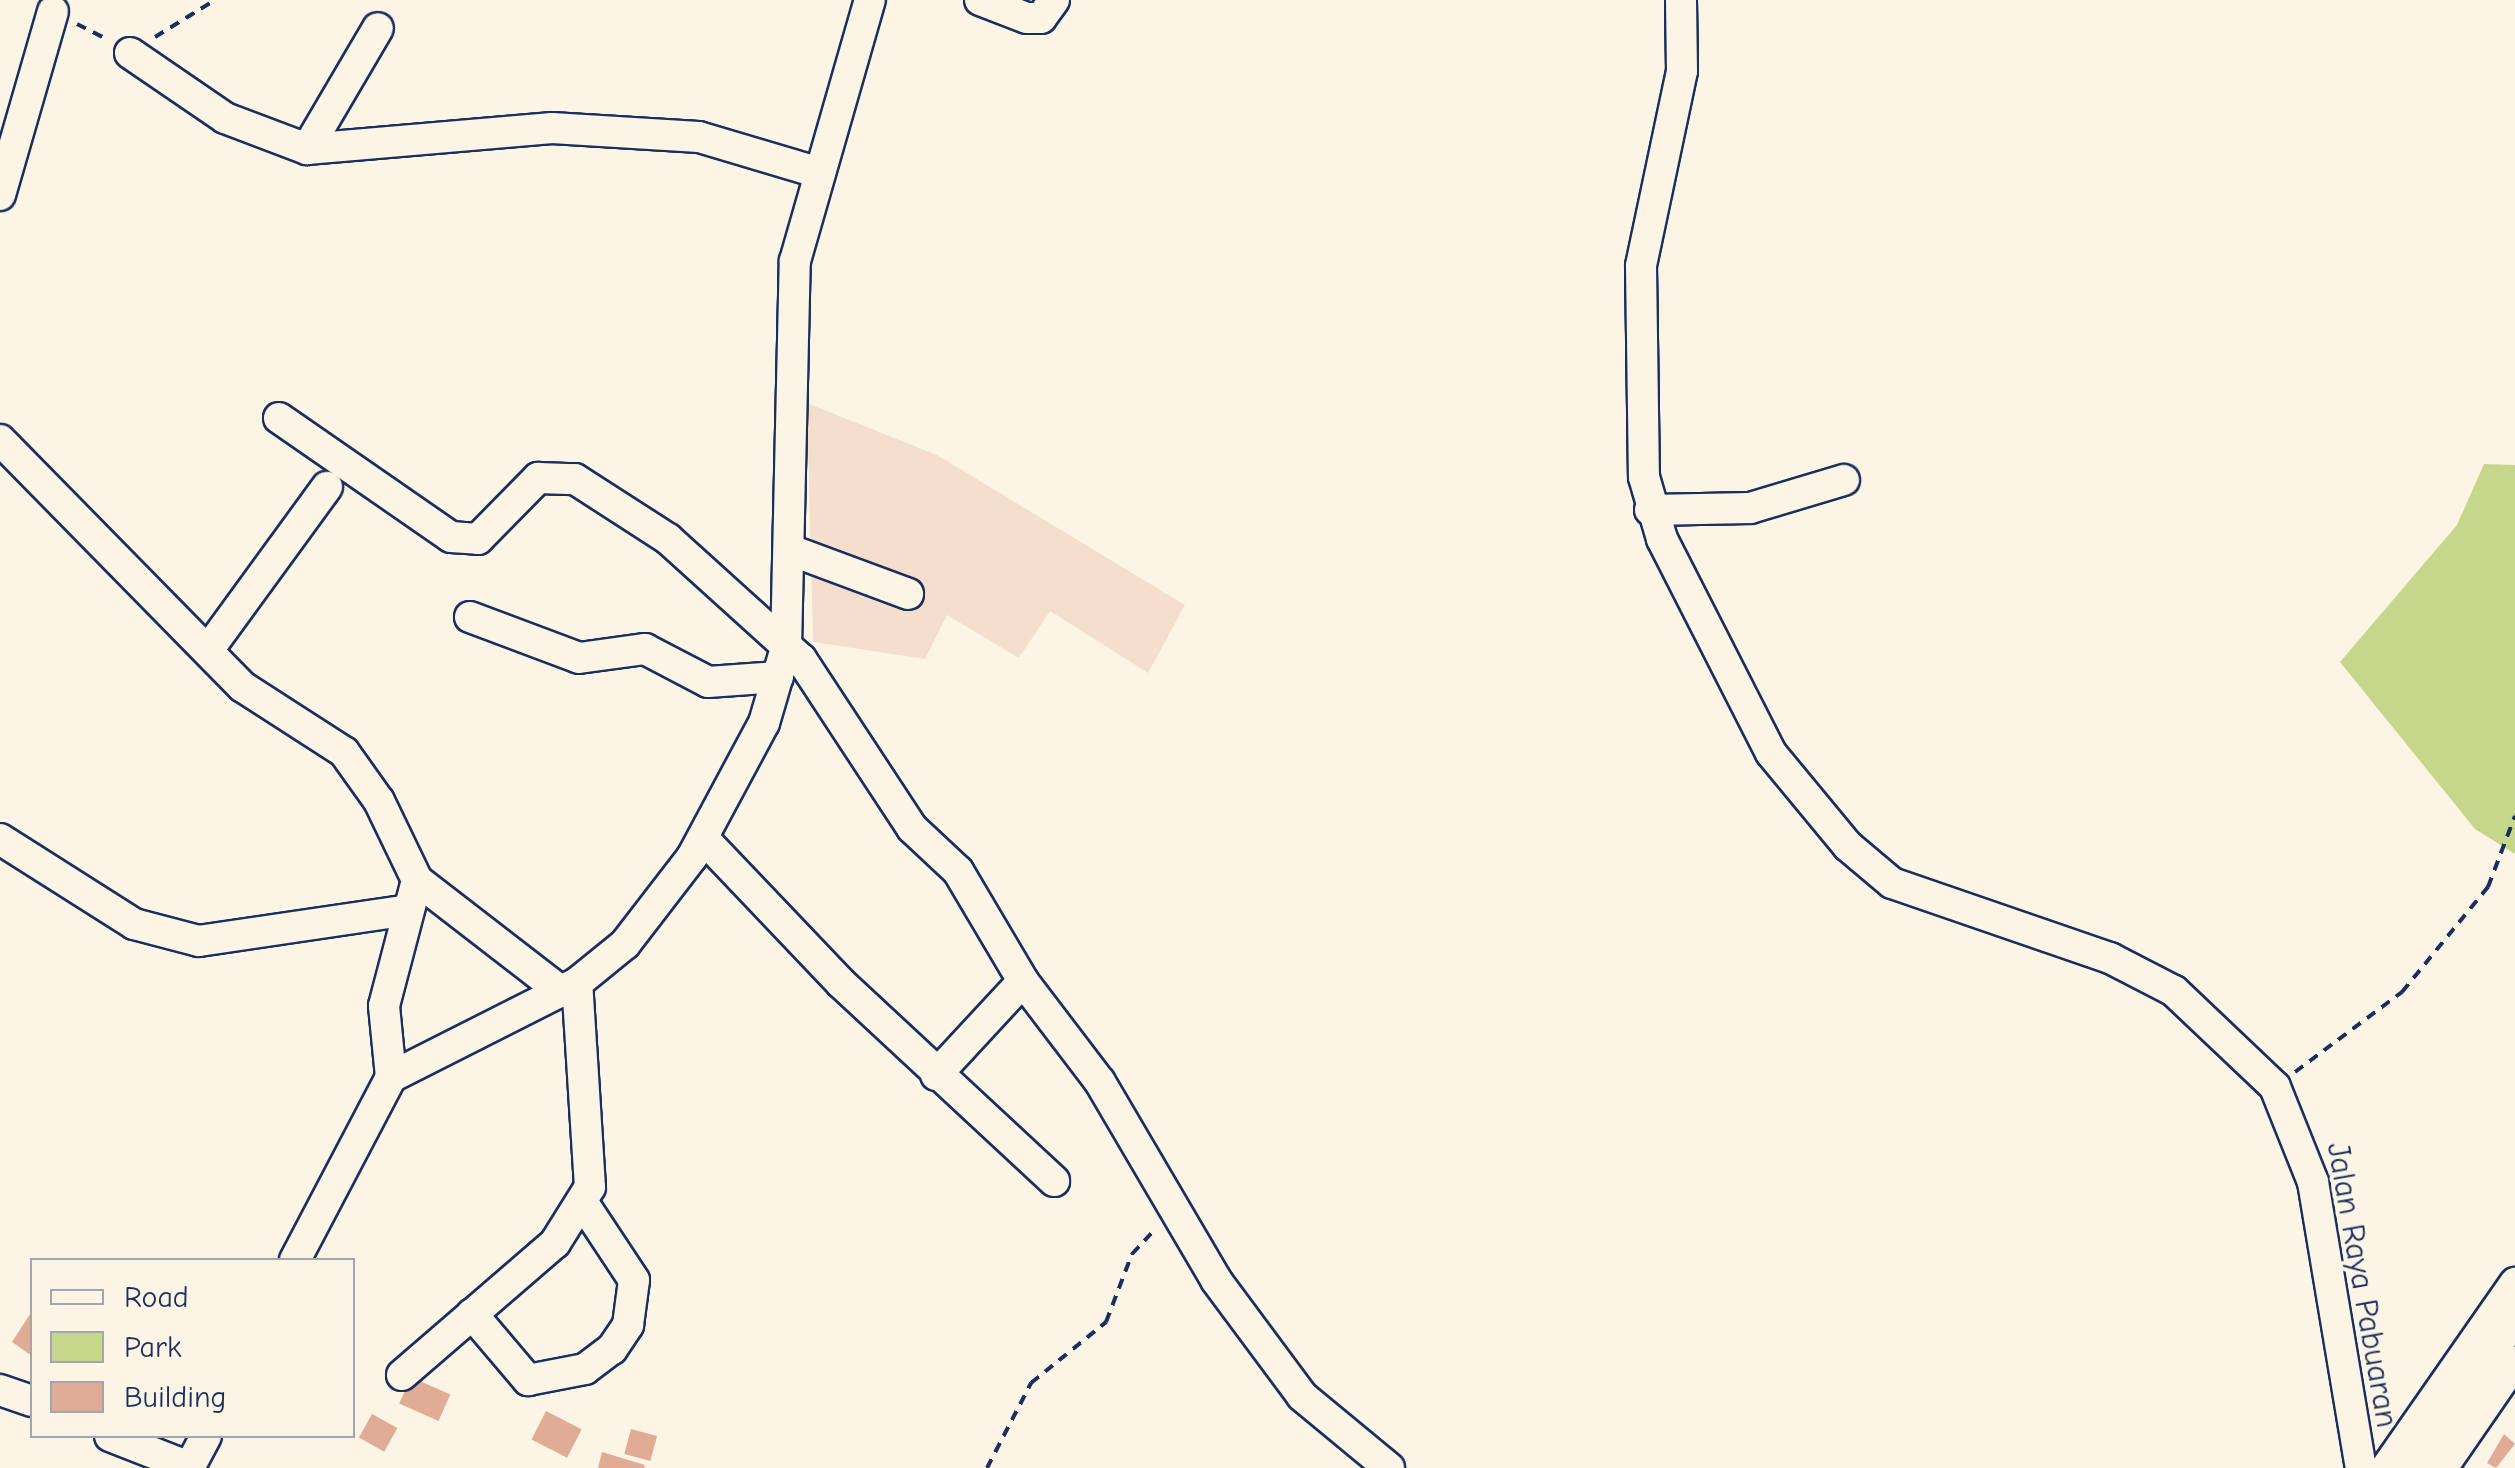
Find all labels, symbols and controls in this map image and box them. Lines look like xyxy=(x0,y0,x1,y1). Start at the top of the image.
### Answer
street label: Jalan Raya Pabuaran xyxy=(2318,1140,2406,1430)
legend xyxy=(30,1258,355,1438)
text: Road xyxy=(124,1280,189,1315)
text: Park xyxy=(124,1330,181,1365)
text: Building xyxy=(124,1380,227,1415)

